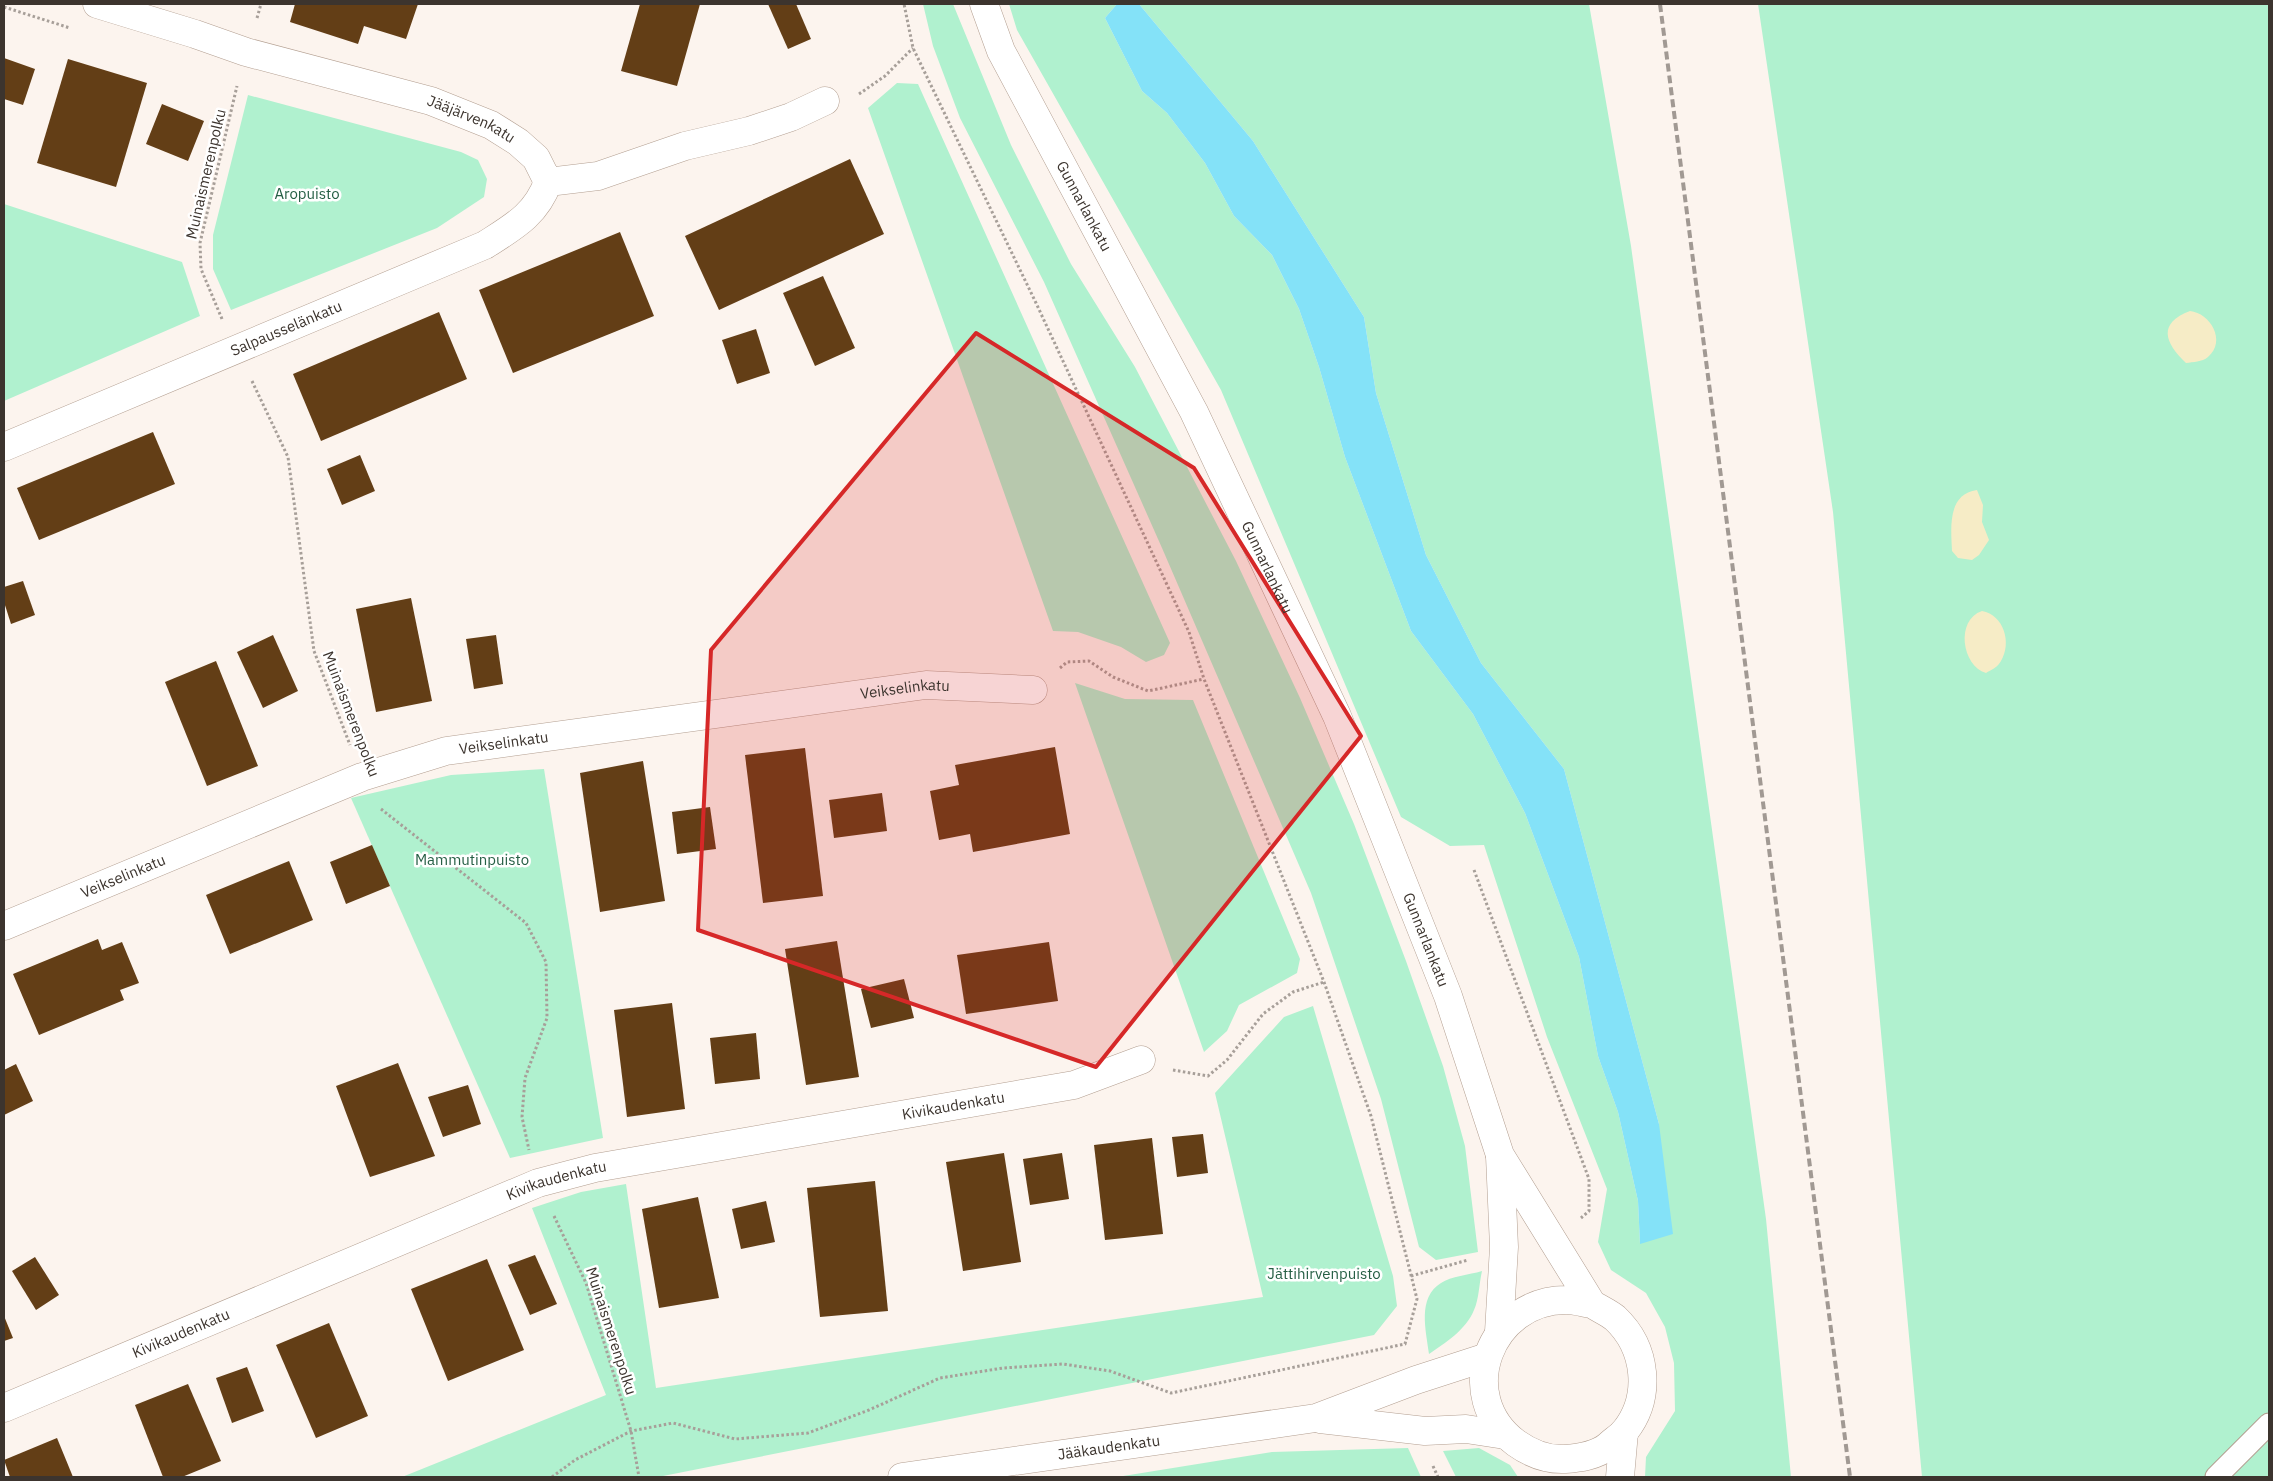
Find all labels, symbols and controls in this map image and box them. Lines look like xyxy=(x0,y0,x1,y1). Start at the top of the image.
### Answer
street label: Jääjärvenkatu xyxy=(425,90,519,147)
street label: Muinaismerenpolku xyxy=(181,107,230,241)
street label: Gunnarlankatu xyxy=(1053,157,1116,255)
park label: Aropuisto xyxy=(274,184,340,203)
street label: Salpausselänkatu xyxy=(227,296,345,360)
street label: Gunnarlankatu xyxy=(1238,518,1297,616)
street label: Muinaismerenpolku xyxy=(319,648,384,779)
street label: Veikselinkatu xyxy=(859,675,950,703)
street label: Veikselinkatu xyxy=(458,727,550,758)
street label: Veikselinkatu xyxy=(78,850,168,902)
park label: Mammutinpuisto xyxy=(415,850,529,869)
street label: Gunnarlankatu xyxy=(1399,890,1453,990)
street label: Kivikaudenkatu xyxy=(900,1087,1006,1124)
street label: Kivikaudenkatu xyxy=(503,1156,608,1204)
park label: Jättihirvenpuisto xyxy=(1267,1264,1381,1283)
street label: Muinaismerenpolku xyxy=(582,1265,641,1397)
street label: Kivikaudenkatu xyxy=(129,1304,232,1362)
street label: Jääkaudenkatu xyxy=(1056,1430,1161,1464)

